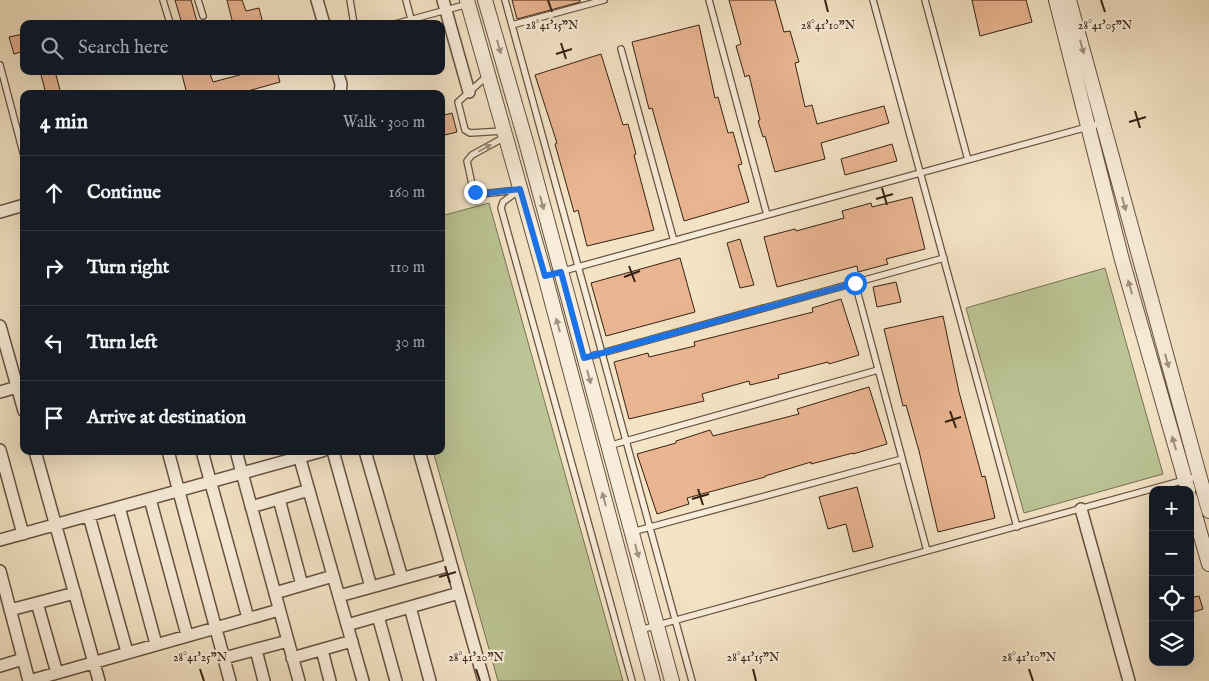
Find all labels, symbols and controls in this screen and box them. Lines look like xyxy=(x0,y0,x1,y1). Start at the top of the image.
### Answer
text: 28°41'15"N xyxy=(526,18,579,33)
text: 28°41'10"N xyxy=(801,18,856,33)
text: 28°41'05"N xyxy=(1078,18,1133,33)
search box xyxy=(20,20,445,75)
icon: search xyxy=(38,34,66,62)
text: Search here xyxy=(78,36,169,60)
one-way arrow xyxy=(495,39,503,54)
one-way arrow xyxy=(1078,40,1086,55)
text: 4 min xyxy=(40,109,88,136)
text: Walk · 300 m xyxy=(343,113,425,133)
one-way arrow xyxy=(477,144,492,152)
icon: ahead xyxy=(40,179,68,207)
text: Continue xyxy=(87,181,161,205)
route end xyxy=(464,181,487,204)
text: 160 m xyxy=(389,183,425,203)
one-way arrow xyxy=(539,196,547,211)
one-way arrow xyxy=(1121,196,1129,211)
icon: right xyxy=(40,254,68,282)
text: Turn right xyxy=(87,256,169,280)
text: 110 m xyxy=(389,258,425,278)
route start xyxy=(844,272,867,295)
one-way arrow xyxy=(1126,279,1134,294)
one-way arrow xyxy=(553,317,561,332)
icon: left xyxy=(40,329,68,357)
text: Turn left xyxy=(87,331,158,355)
text: 30 m xyxy=(395,333,425,353)
one-way arrow xyxy=(1164,353,1172,368)
one-way arrow xyxy=(586,370,594,385)
icon: arrive xyxy=(40,404,68,432)
text: Arrive at destination xyxy=(87,406,246,430)
one-way arrow xyxy=(1170,435,1178,450)
map controls xyxy=(1149,486,1194,666)
button: + xyxy=(1149,486,1194,531)
one-way arrow xyxy=(600,491,608,506)
button: − xyxy=(1149,531,1194,576)
one-way arrow xyxy=(633,543,641,558)
button: locate xyxy=(1149,576,1194,621)
button: layers xyxy=(1149,621,1194,666)
text: 28°41'25"N xyxy=(173,650,228,665)
text: 28°41'20"N xyxy=(448,650,504,665)
text: 28°41'15"N xyxy=(727,650,780,665)
text: 28°41'10"N xyxy=(1002,650,1057,665)

